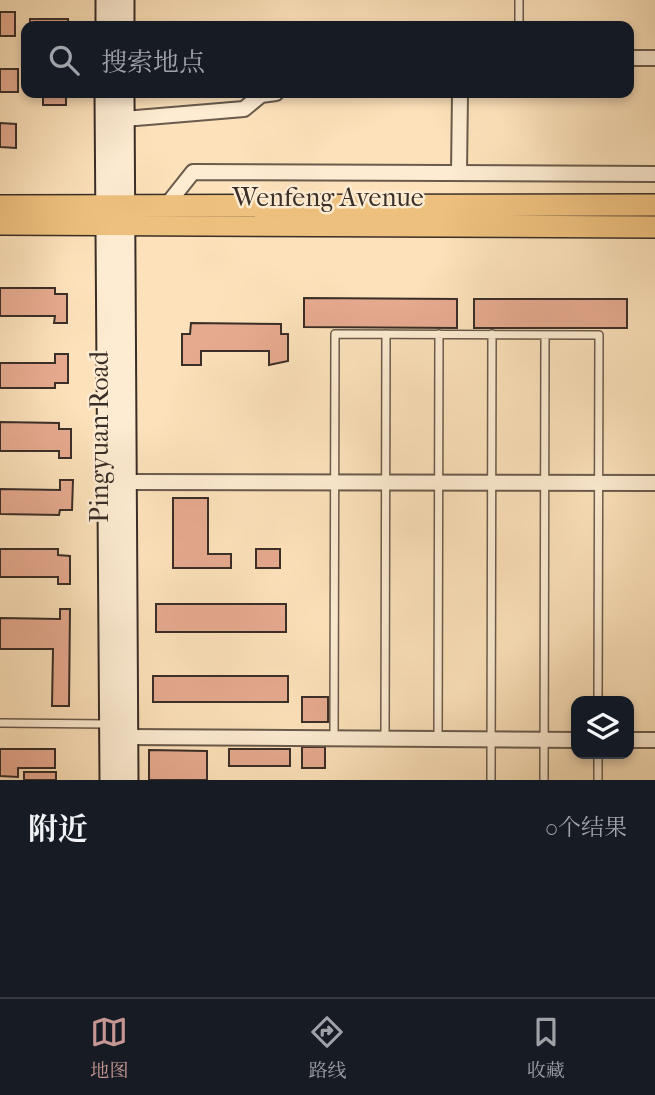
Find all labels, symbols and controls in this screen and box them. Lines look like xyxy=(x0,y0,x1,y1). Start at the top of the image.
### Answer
search box xyxy=(21,21,634,98)
icon: search xyxy=(45,41,83,79)
text: 搜索地点 xyxy=(101,47,205,78)
street label: Wenfeng Avenue xyxy=(231,182,424,213)
street label: Pingyuan Road xyxy=(84,350,115,523)
map controls xyxy=(571,696,634,759)
button: layers xyxy=(571,696,634,759)
text: 附近 xyxy=(28,812,88,847)
text: 0个结果 xyxy=(545,814,627,841)
tab: 地图 xyxy=(90,1013,128,1082)
tab: 路线 xyxy=(308,1013,347,1082)
tab: 收藏 xyxy=(527,1013,565,1082)

